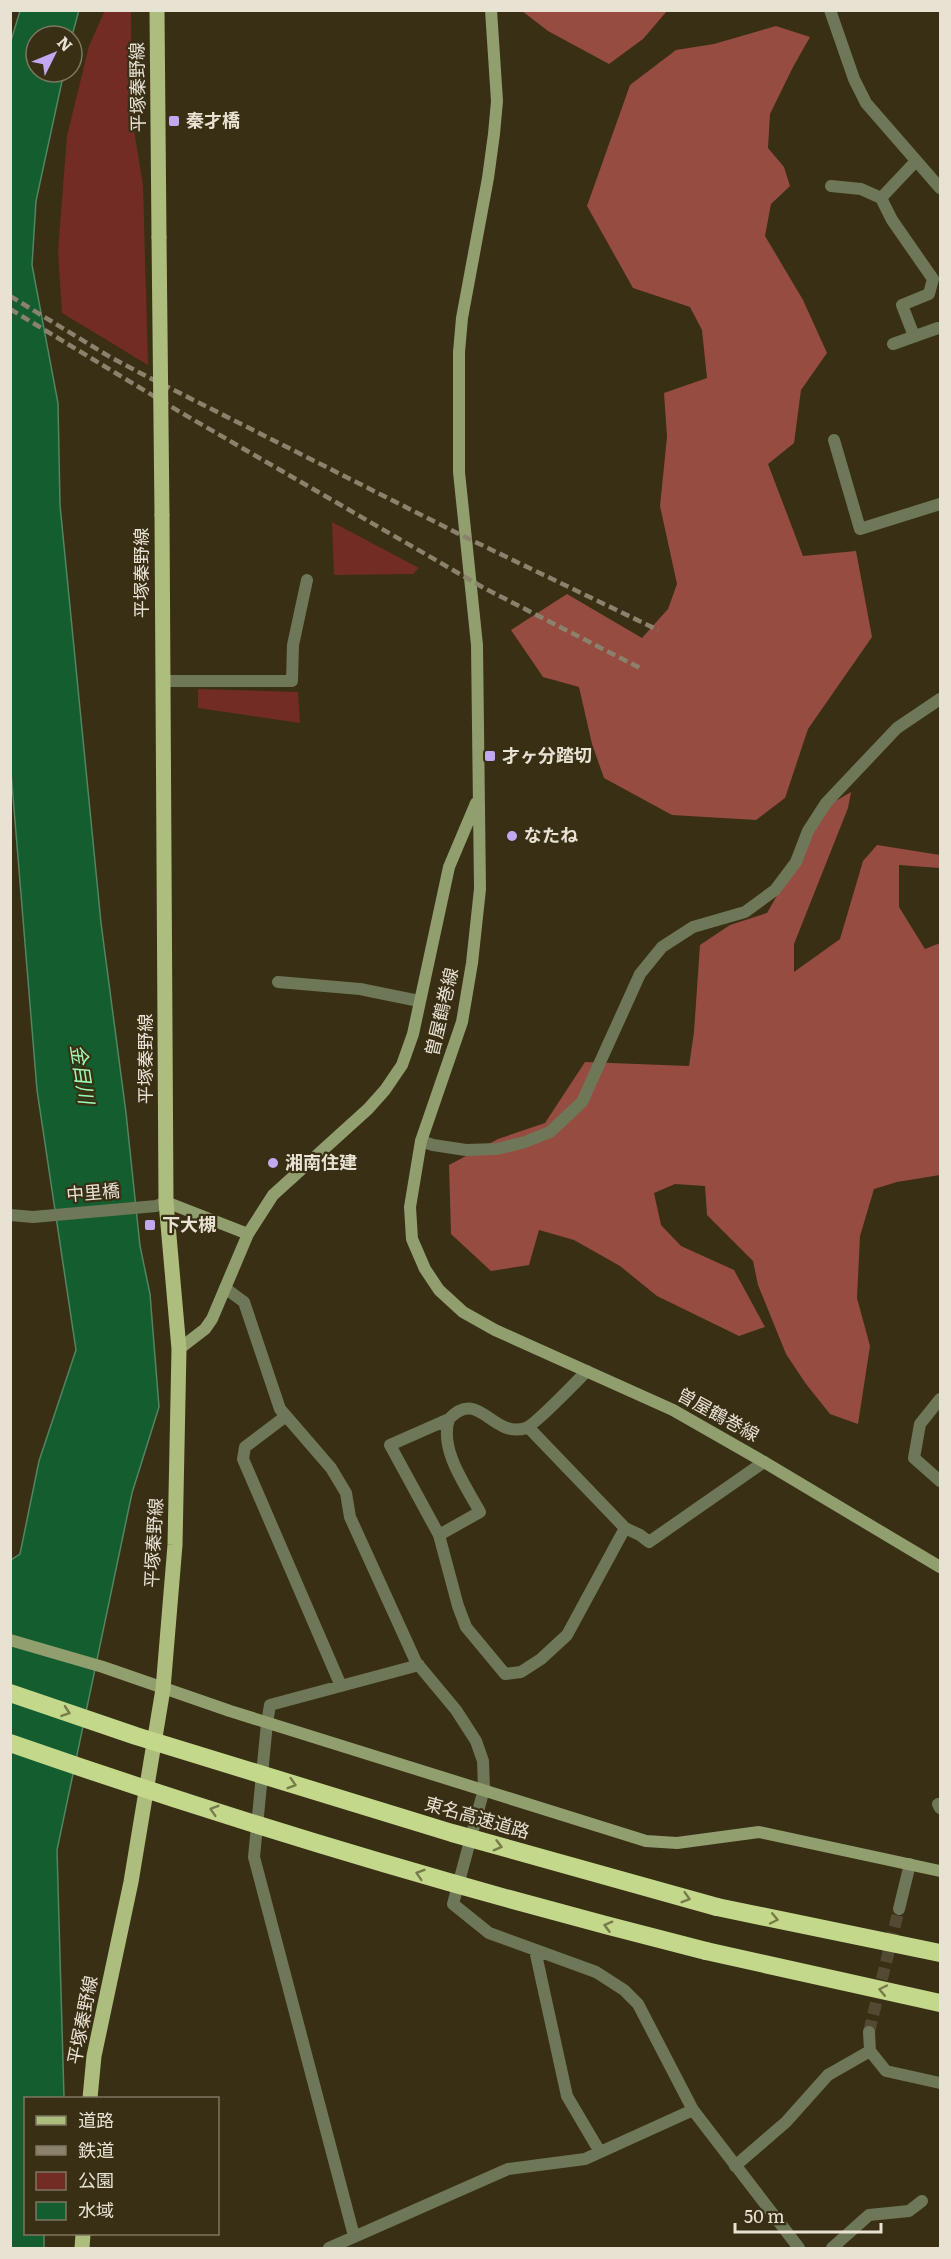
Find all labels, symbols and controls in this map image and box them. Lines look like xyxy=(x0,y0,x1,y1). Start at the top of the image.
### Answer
north arrow xyxy=(24,24,84,84)
text: N xyxy=(52,30,79,56)
street label: 平塚秦野線 xyxy=(122,42,151,132)
place label: 秦才橋 xyxy=(186,106,240,133)
marker: 秦才橋 xyxy=(167,114,181,128)
street label: 平塚秦野線 xyxy=(127,528,154,618)
place label: 才ヶ分踏切 xyxy=(502,741,592,768)
marker: 才ヶ分踏切 xyxy=(483,749,497,763)
place label: なたね xyxy=(524,821,578,848)
marker: なたね xyxy=(505,829,519,843)
street label: 曽屋鶴巻線 xyxy=(417,965,464,1059)
street label: 平塚秦野線 xyxy=(131,1014,158,1104)
water label: 金目川 xyxy=(64,1042,104,1108)
place label: 湘南住建 xyxy=(285,1148,357,1175)
marker: 湘南住建 xyxy=(266,1156,280,1170)
street label: 中里橋 xyxy=(65,1176,121,1207)
place label: 下大槻 xyxy=(162,1210,216,1237)
marker: 下大槻 xyxy=(143,1218,157,1232)
street label: 曽屋鶴巻線 xyxy=(673,1380,765,1447)
street label: 平塚秦野線 xyxy=(137,1497,168,1589)
one-way arrow xyxy=(60,1704,71,1717)
one-way arrow xyxy=(286,1777,297,1789)
street label: 東名高速道路 xyxy=(422,1789,533,1844)
one-way arrow xyxy=(209,1805,220,1818)
one-way arrow xyxy=(493,1839,503,1851)
one-way arrow xyxy=(416,1869,426,1881)
one-way arrow xyxy=(680,1891,691,1903)
one-way arrow xyxy=(769,1912,779,1925)
one-way arrow xyxy=(603,1921,613,1934)
street label: 平塚秦野線 xyxy=(60,1973,103,2066)
one-way arrow xyxy=(879,1984,889,1997)
legend xyxy=(24,2097,219,2235)
text: 道路 xyxy=(78,2106,114,2133)
text: 鉄道 xyxy=(78,2136,114,2163)
text: 公園 xyxy=(78,2166,114,2193)
text: 水域 xyxy=(78,2196,114,2223)
scale bar xyxy=(735,2196,880,2234)
text: 50 m xyxy=(744,2202,785,2229)

